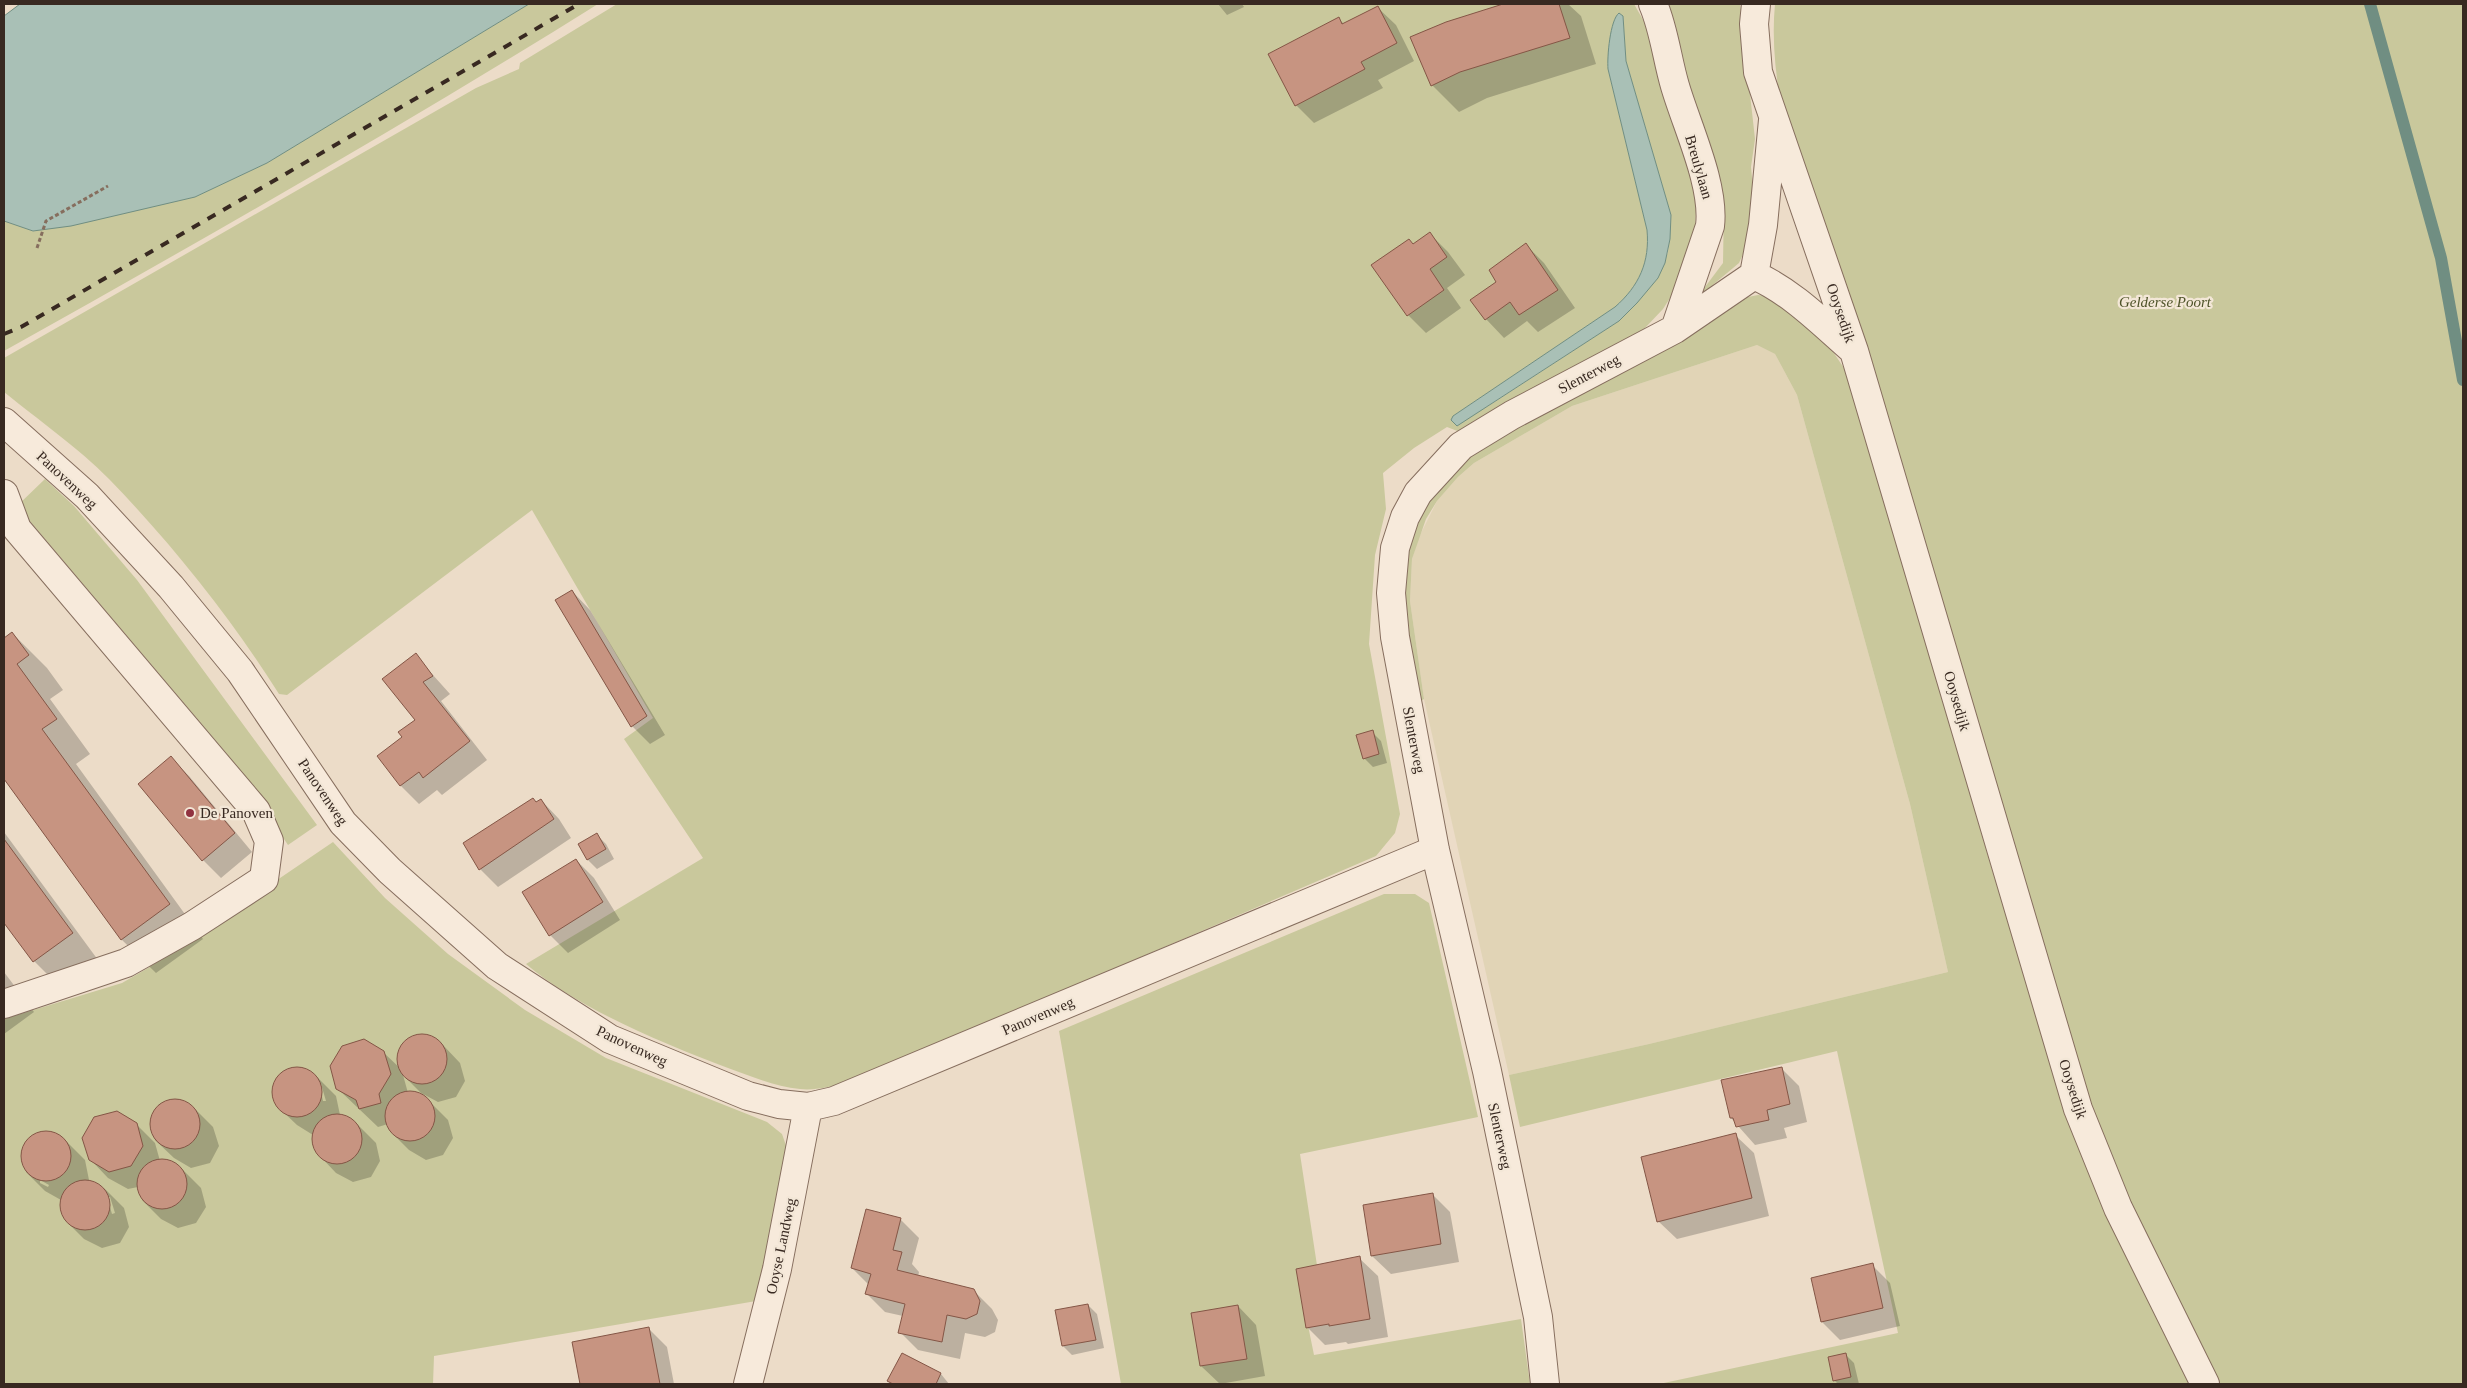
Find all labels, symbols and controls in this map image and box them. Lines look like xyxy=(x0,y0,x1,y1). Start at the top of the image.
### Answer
street label: Breulylaan xyxy=(1682,133,1716,201)
street label: Ooysedijk xyxy=(1823,281,1859,345)
park label: Gelderse Poort xyxy=(2119,294,2212,310)
street label: Slenterweg xyxy=(1555,351,1623,397)
street label: Panovenweg xyxy=(34,448,101,512)
street label: Ooysedijk xyxy=(1941,669,1973,733)
street label: Slenterweg xyxy=(1400,705,1428,775)
street label: Panovenweg xyxy=(295,756,351,829)
place label: De Panoven xyxy=(200,805,273,821)
marker: De Panoven xyxy=(184,807,196,819)
street label: Panovenweg xyxy=(1000,993,1077,1038)
street label: Panovenweg xyxy=(594,1023,671,1070)
street label: Ooysedijk xyxy=(2056,1057,2090,1121)
street label: Slenterweg xyxy=(1485,1101,1515,1171)
street label: Ooyse Landweg xyxy=(763,1196,799,1296)

